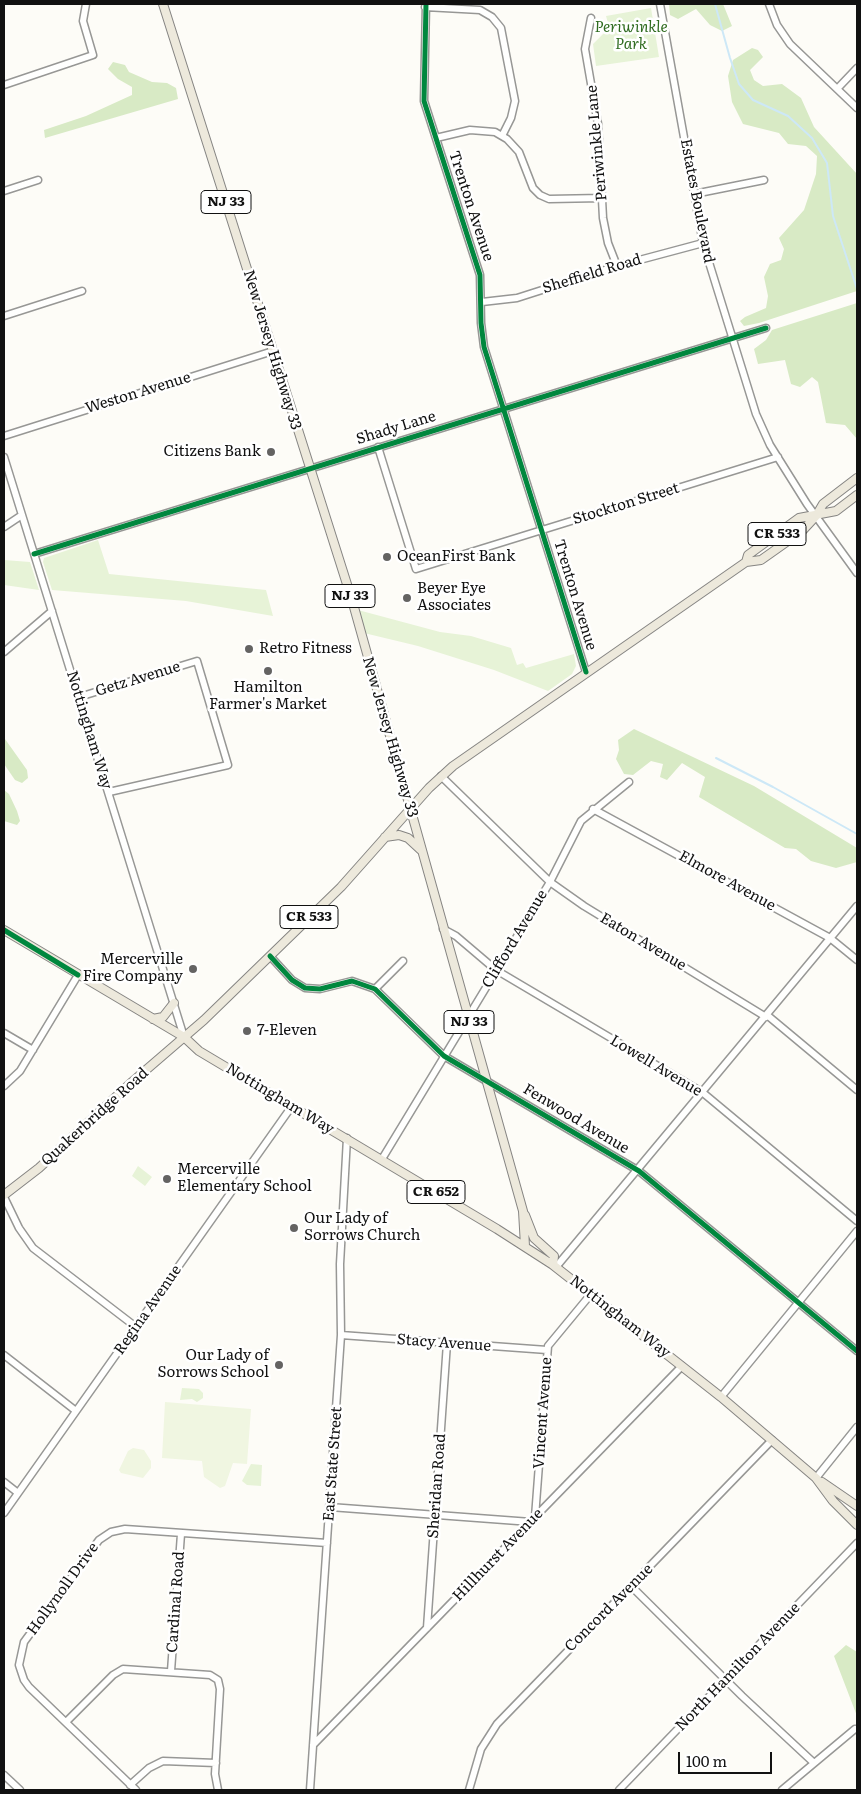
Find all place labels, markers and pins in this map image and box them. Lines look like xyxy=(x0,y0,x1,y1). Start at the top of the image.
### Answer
place label: Citizens Bank xyxy=(164,443,261,461)
marker: Citizens Bank xyxy=(265,446,277,458)
place label: OceanFirst Bank xyxy=(397,548,515,566)
marker: OceanFirst Bank xyxy=(381,551,393,563)
place label: Beyer Eye Associates xyxy=(417,580,491,615)
marker: Beyer Eye Associates xyxy=(401,592,413,604)
place label: Retro Fitness xyxy=(259,640,352,658)
marker: Retro Fitness xyxy=(243,643,255,655)
marker: Hamilton Farmer's Market xyxy=(262,665,274,677)
place label: Hamilton Farmer's Market xyxy=(209,679,327,714)
place label: Mercerville Fire Company xyxy=(83,951,183,986)
marker: Mercerville Fire Company xyxy=(187,963,199,975)
place label: 7-Eleven xyxy=(257,1022,317,1040)
marker: 7-Eleven xyxy=(241,1025,253,1037)
place label: Mercerville Elementary School xyxy=(177,1161,312,1196)
marker: Mercerville Elementary School xyxy=(161,1173,173,1185)
place label: Our Lady of Sorrows Church xyxy=(304,1210,421,1245)
marker: Our Lady of Sorrows Church xyxy=(288,1222,300,1234)
place label: Our Lady of Sorrows School xyxy=(158,1347,269,1382)
marker: Our Lady of Sorrows School xyxy=(273,1359,285,1371)

